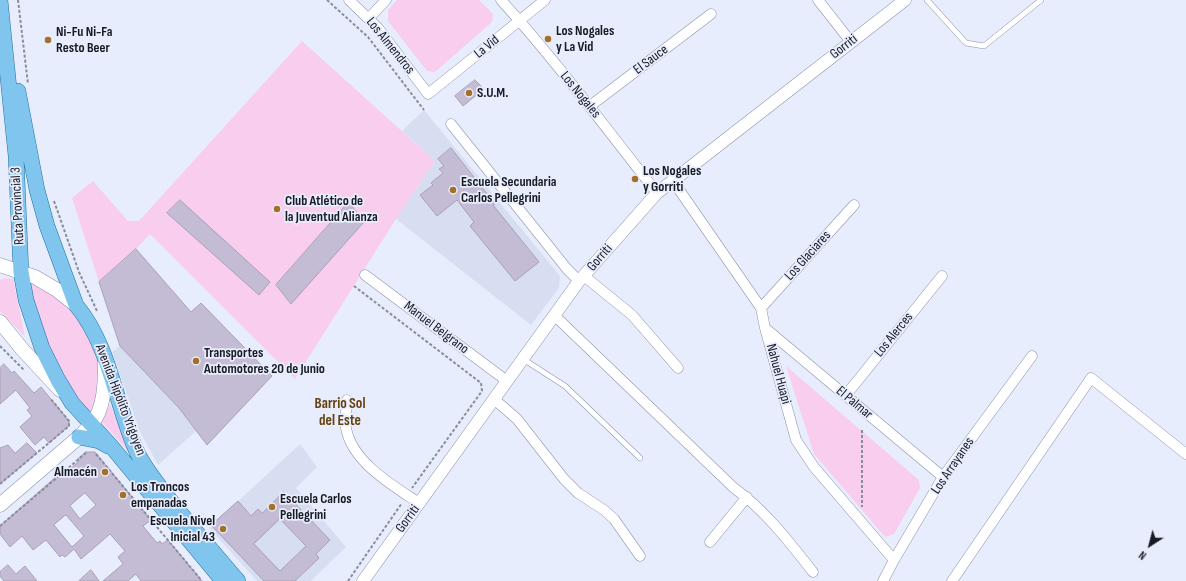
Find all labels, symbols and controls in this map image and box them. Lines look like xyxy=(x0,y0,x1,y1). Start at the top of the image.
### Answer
street label: Los Almendros xyxy=(362,14,418,78)
place label: Los Nogales y La Vid xyxy=(556,23,614,56)
place label: Ni-Fu Ni-Fa Resto Beer xyxy=(56,24,112,56)
street label: Gorriti xyxy=(827,31,861,63)
street label: La Vid xyxy=(471,32,503,62)
marker: Los Nogales y La Vid xyxy=(543,34,553,44)
marker: Ni-Fu Ni-Fa Resto Beer xyxy=(43,35,53,45)
street label: El Sauce xyxy=(630,42,672,78)
street label: Los Nogales xyxy=(556,68,604,122)
place label: S.U.M. xyxy=(477,85,508,101)
marker: S.U.M. xyxy=(464,88,474,98)
place label: Los Nogales y Gorriti xyxy=(643,163,701,196)
street label: Ruta Provincial 3 xyxy=(8,167,28,245)
place label: Escuela Secundaria Carlos Pellegrini xyxy=(461,174,556,206)
marker: Los Nogales y Gorriti xyxy=(630,174,640,184)
marker: Escuela Secundaria Carlos Pellegrini xyxy=(448,185,458,195)
place label: Club Atlético de la Juventud Alianza xyxy=(285,193,378,226)
marker: Club Atlético de la Juventud Alianza xyxy=(272,204,282,214)
street label: Los Glaciares xyxy=(781,228,835,284)
street label: Gorriti xyxy=(584,241,616,275)
street label: Manuel Belgrano xyxy=(400,298,472,358)
street label: Los Alerces xyxy=(871,309,917,361)
street label: Avenida Hipólito Yrigoyen xyxy=(91,342,149,458)
street label: Nahuel Huapi xyxy=(762,342,794,406)
place label: Transportes Automotores 20 de Junio xyxy=(204,345,325,378)
marker: Transportes Automotores 20 de Junio xyxy=(191,356,201,366)
street label: El Palmar xyxy=(832,383,876,423)
district label: Barrio Sol del Este xyxy=(315,395,365,430)
street label: Los Arrayanes xyxy=(928,434,978,498)
place label: Almacén xyxy=(54,464,97,480)
marker: Almacén xyxy=(100,467,110,477)
place label: Los Troncos empanadas xyxy=(131,479,189,512)
marker: Los Troncos empanadas xyxy=(118,490,128,500)
place label: Escuela Carlos Pellegrini xyxy=(280,491,352,524)
marker: Escuela Carlos Pellegrini xyxy=(267,502,277,512)
street label: Gorriti xyxy=(392,502,424,536)
place label: Escuela Nivel Inicial 43 xyxy=(150,513,215,546)
marker: Escuela Nivel Inicial 43 xyxy=(218,524,228,534)
north arrow xyxy=(1130,525,1170,565)
text: N xyxy=(1136,548,1149,562)

